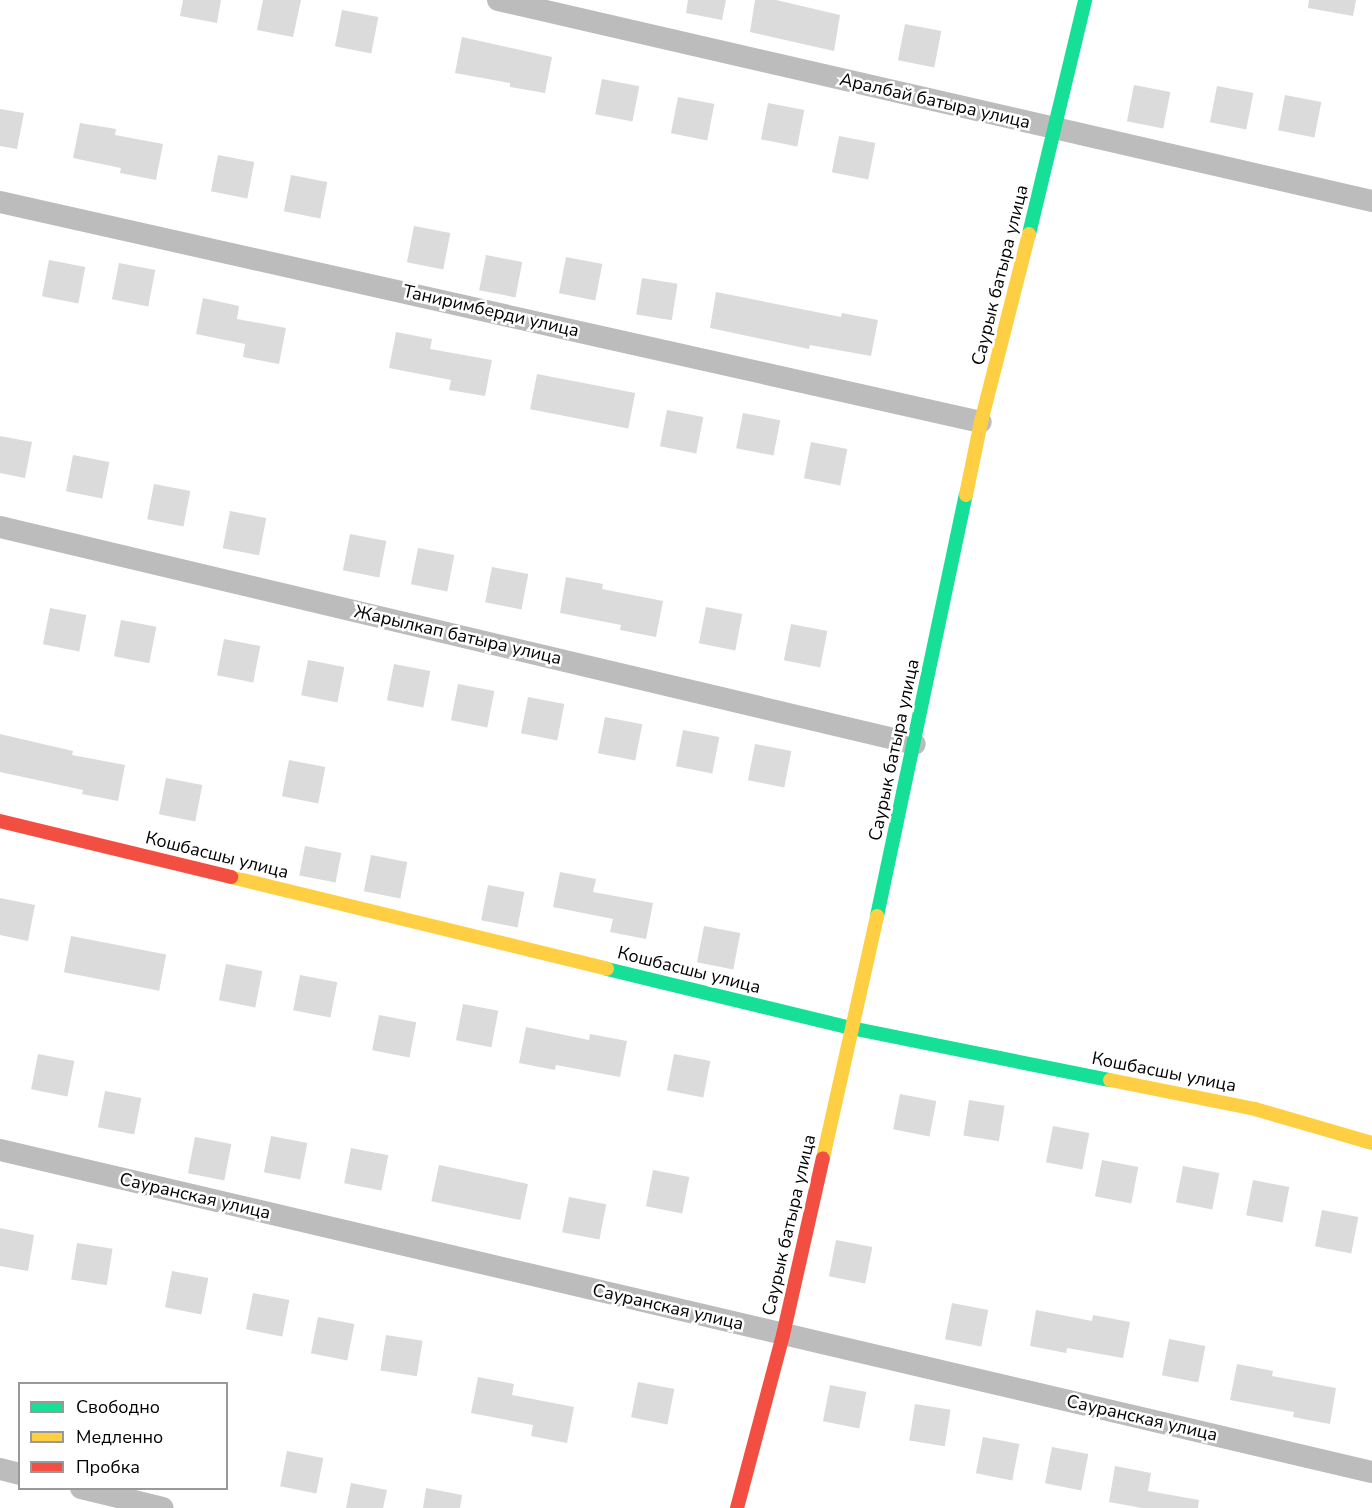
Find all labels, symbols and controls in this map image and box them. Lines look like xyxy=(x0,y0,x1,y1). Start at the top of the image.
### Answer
street label: Аралбай батыра улица xyxy=(838,69,1032,133)
street label: Саурык батыра улица xyxy=(967,183,1033,367)
street label: Таниримберди улица xyxy=(401,280,581,342)
street label: Жарылкап батыра улица xyxy=(352,601,564,669)
street label: Саурык батыра улица xyxy=(864,657,924,843)
street label: Кошбасшы улица xyxy=(143,827,291,883)
street label: Кошбасшы улица xyxy=(615,942,763,998)
street label: Кошбасшы улица xyxy=(1090,1047,1238,1097)
street label: Саурык батыра улица xyxy=(758,1132,820,1318)
street label: Сауранская улица xyxy=(117,1168,273,1224)
street label: Сауранская улица xyxy=(590,1279,746,1335)
legend xyxy=(18,1382,228,1490)
street label: Сауранская улица xyxy=(1064,1390,1220,1446)
text: Свободно xyxy=(76,1395,160,1419)
text: Медленно xyxy=(76,1425,163,1449)
text: Пробка xyxy=(76,1455,140,1479)

